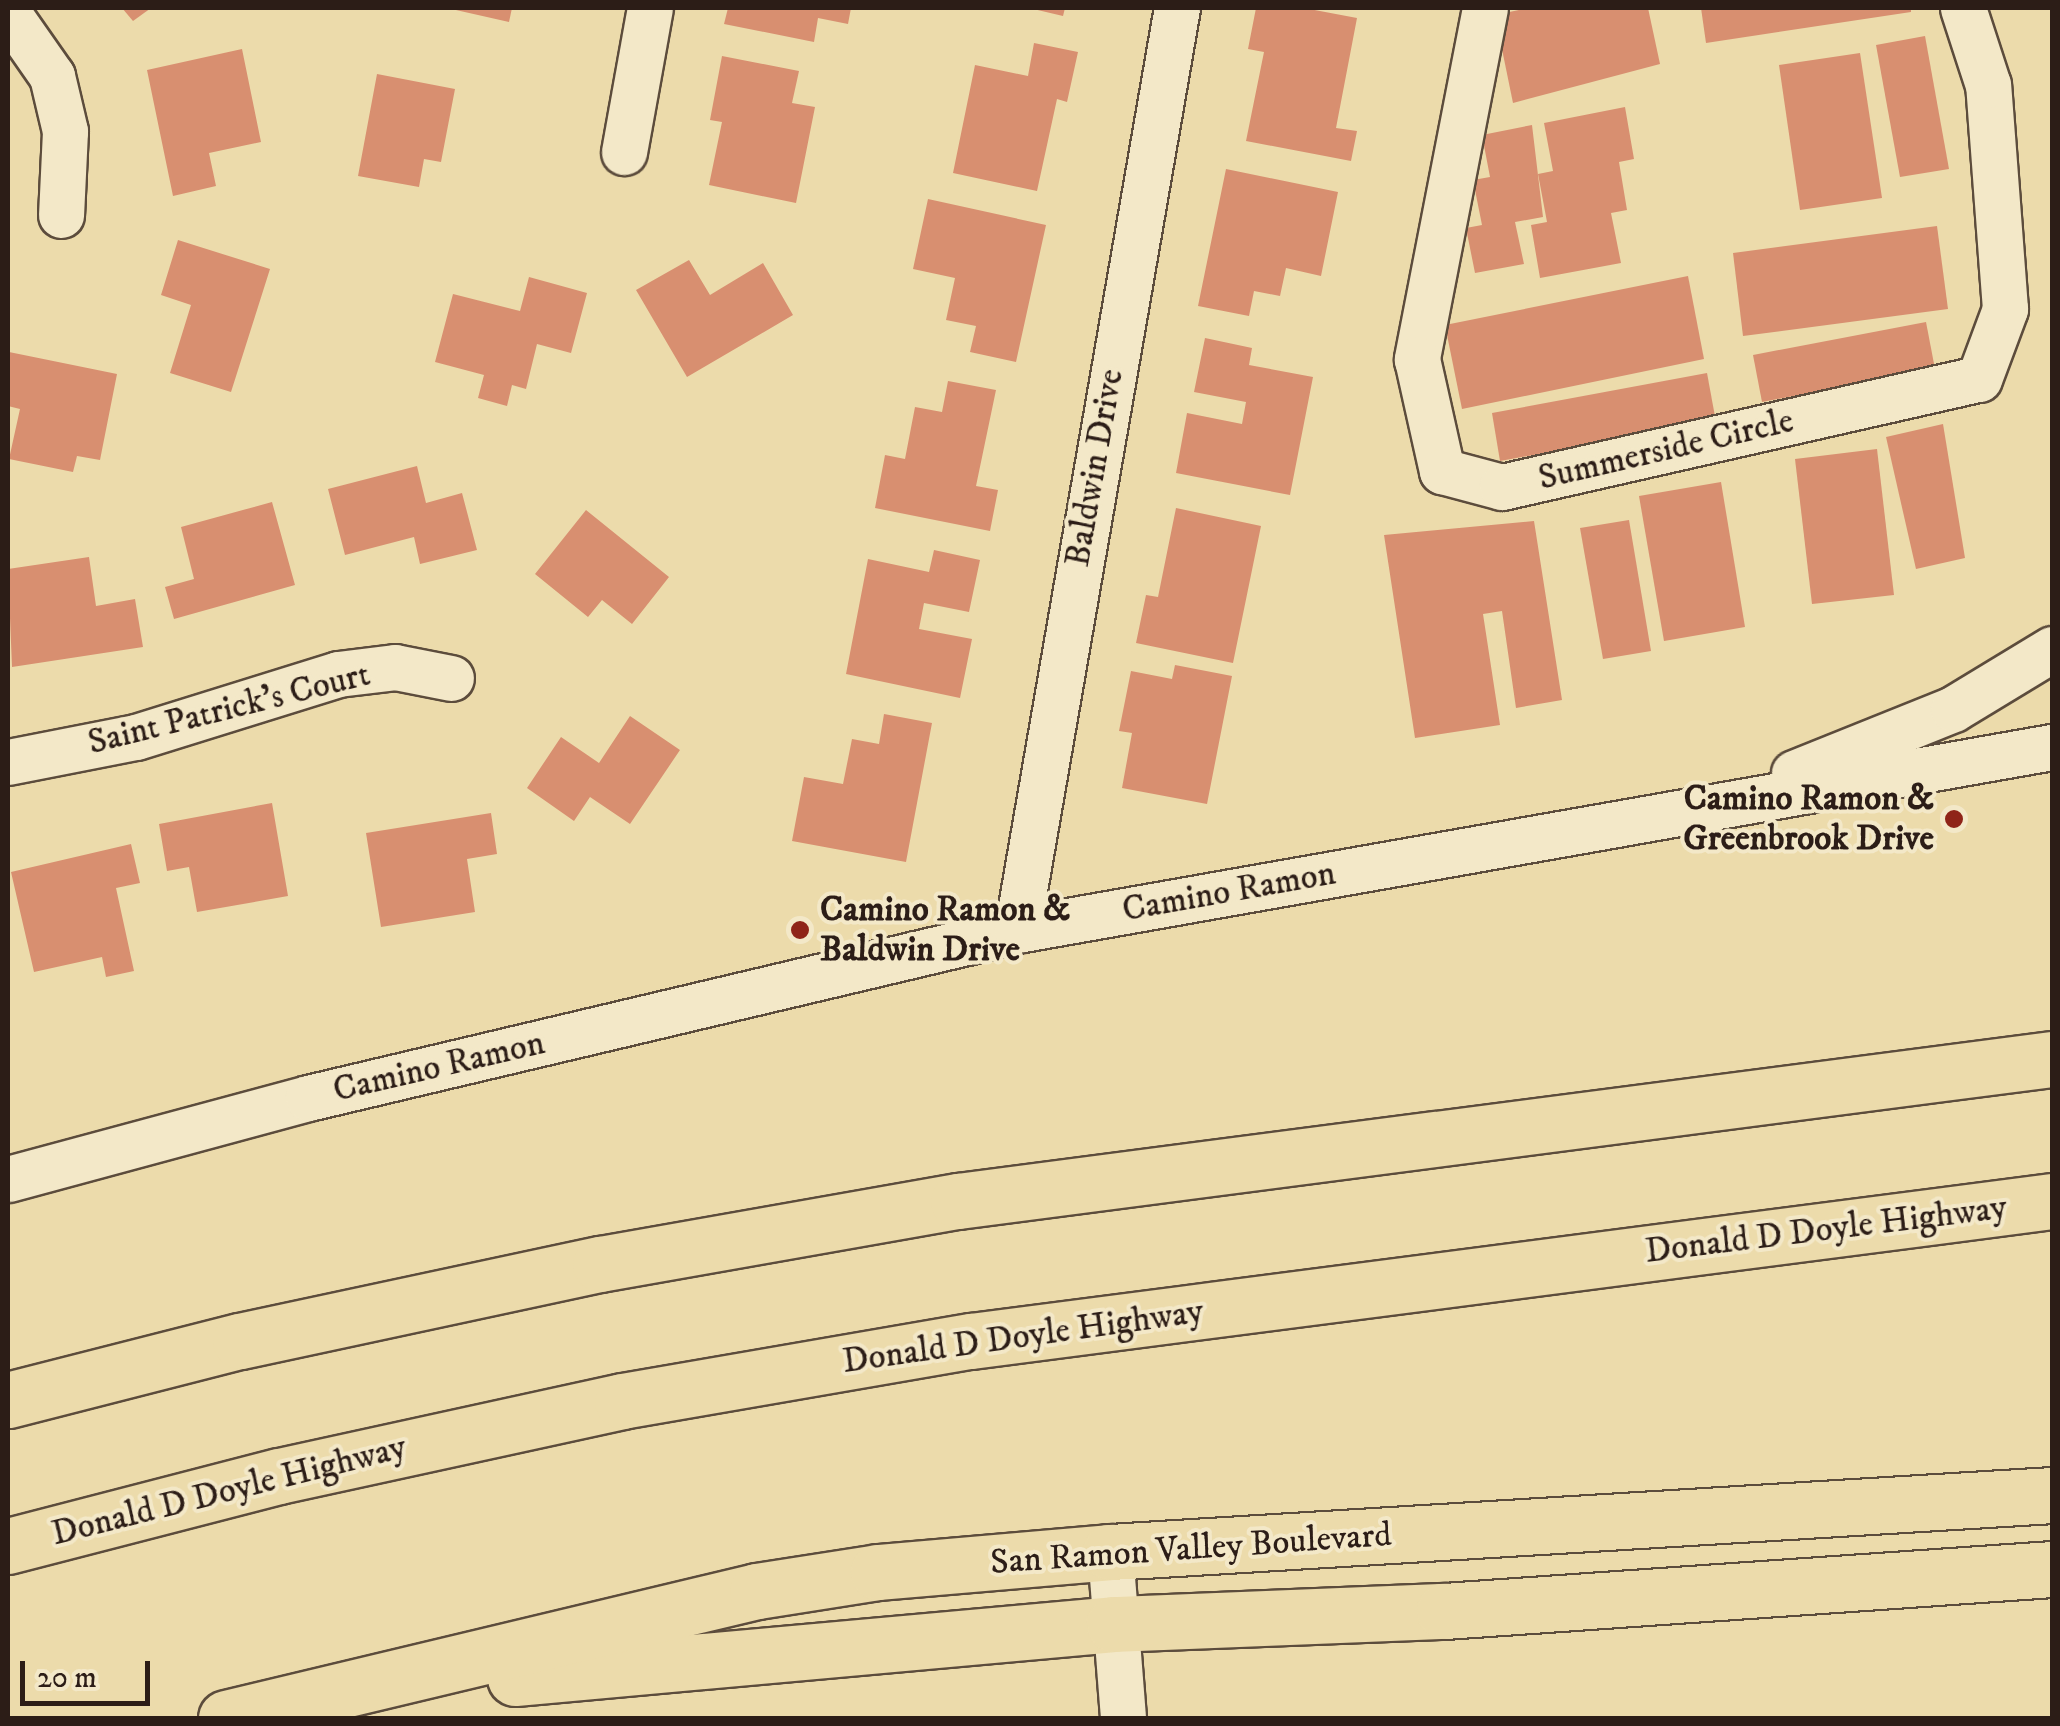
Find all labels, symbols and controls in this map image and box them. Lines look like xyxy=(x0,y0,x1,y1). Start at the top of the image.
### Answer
street label: Baldwin Drive xyxy=(1057,366,1133,570)
street label: Summerside Circle xyxy=(1534,400,1798,500)
street label: Saint Patrick's Court xyxy=(84,654,374,764)
place label: Camino Ramon & Greenbrook Drive xyxy=(1683,778,1934,860)
marker: Camino Ramon & Greenbrook Drive xyxy=(1943,808,1965,830)
street label: Camino Ramon xyxy=(1119,853,1339,931)
place label: Camino Ramon & Baldwin Drive xyxy=(820,889,1070,971)
marker: Camino Ramon & Baldwin Drive xyxy=(789,919,811,941)
street label: Camino Ramon xyxy=(329,1022,549,1112)
street label: Donald D Doyle Highway xyxy=(1643,1187,2009,1273)
street label: Donald D Doyle Highway xyxy=(840,1291,1206,1383)
street label: Donald D Doyle Highway xyxy=(47,1427,411,1555)
street label: San Ramon Valley Boulevard xyxy=(989,1514,1393,1584)
scale bar xyxy=(25,1641,155,1703)
text: 20 m xyxy=(37,1660,97,1697)

